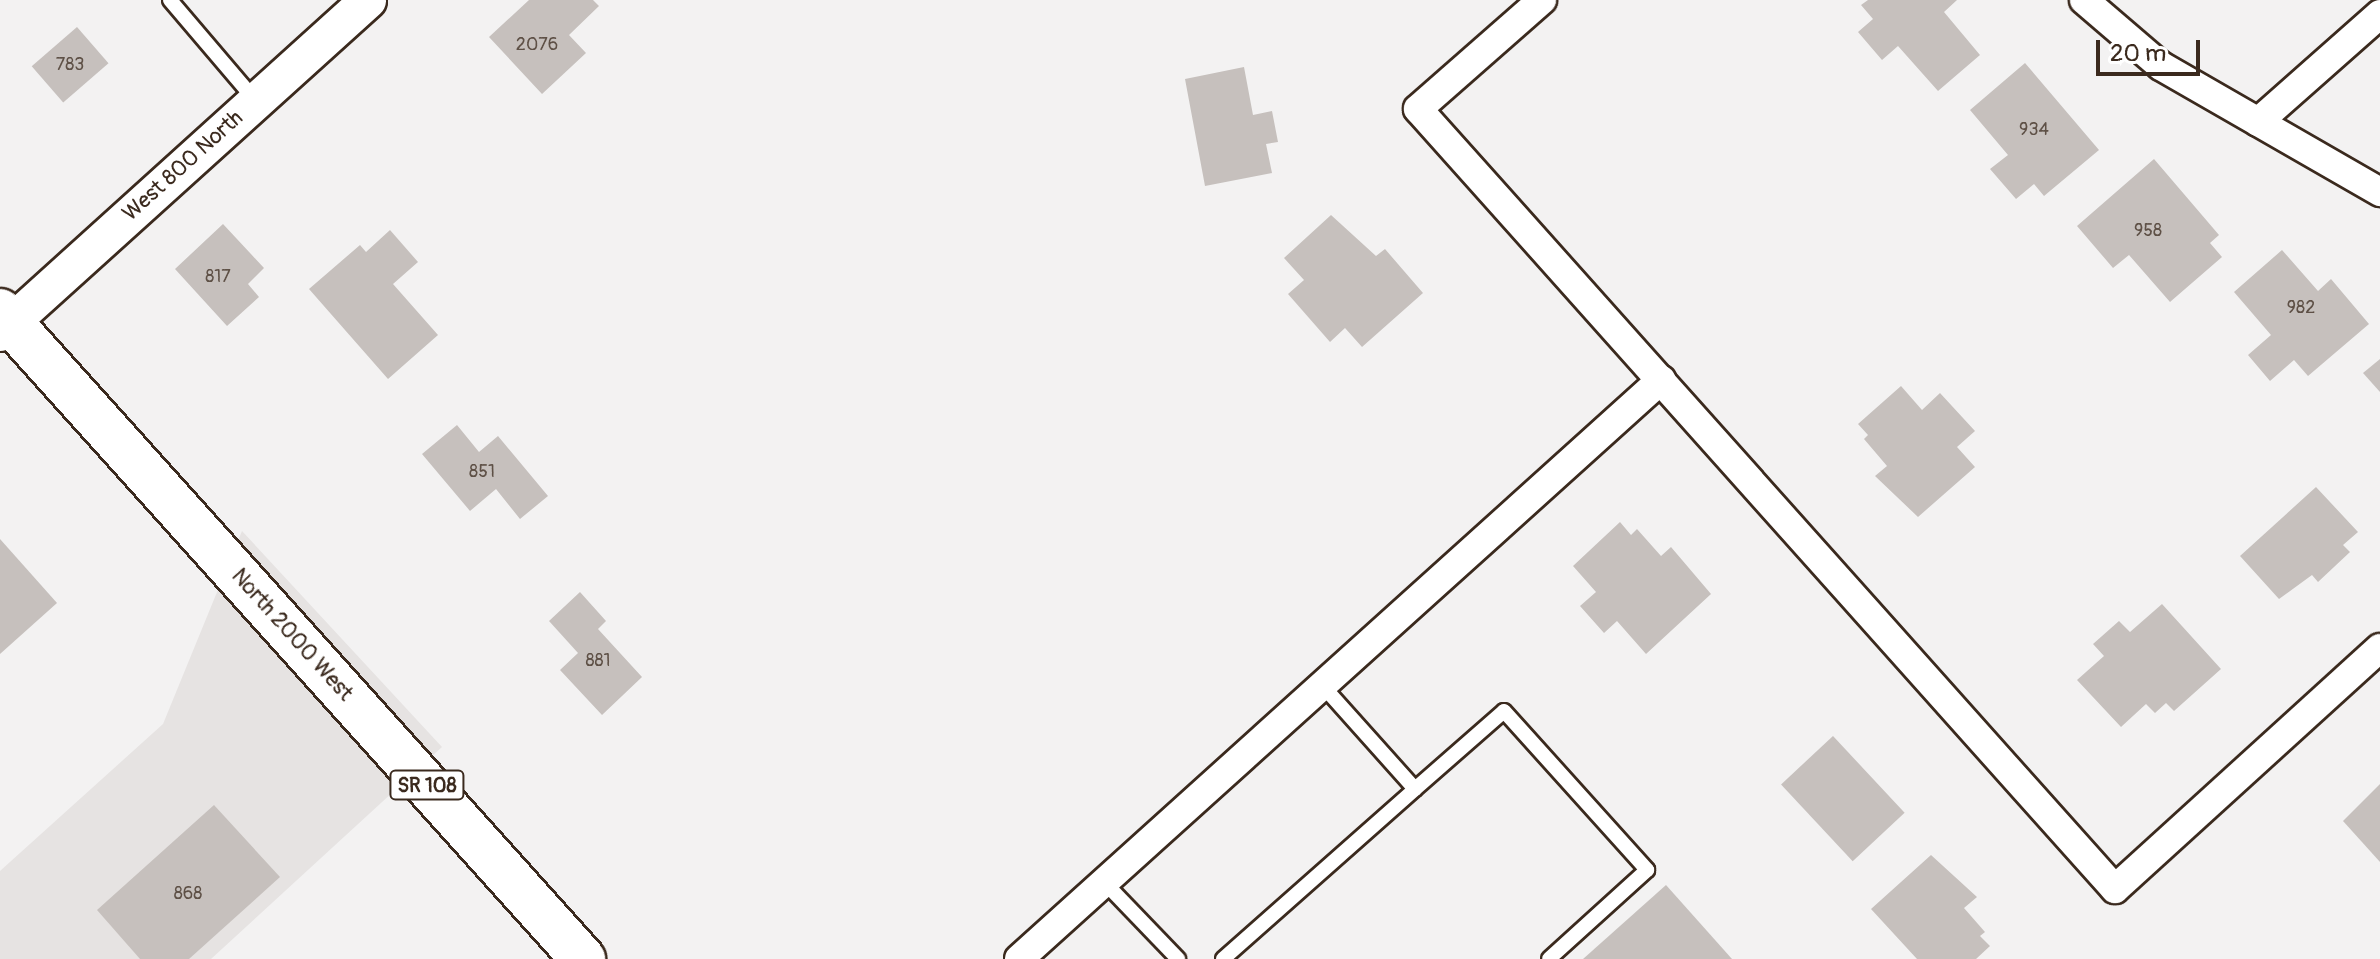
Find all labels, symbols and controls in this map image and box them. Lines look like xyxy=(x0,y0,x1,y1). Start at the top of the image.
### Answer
scale bar xyxy=(2100,24,2204,74)
house number: 2076 xyxy=(516,34,558,56)
text: 20 m xyxy=(2110,39,2166,68)
house number: 783 xyxy=(56,54,84,76)
street label: West 800 North xyxy=(117,105,249,227)
house number: 934 xyxy=(2019,119,2049,141)
house number: 958 xyxy=(2134,220,2162,242)
house number: 817 xyxy=(205,266,231,288)
house number: 982 xyxy=(2287,297,2315,319)
house number: 851 xyxy=(469,461,495,483)
street label: North 2000 West xyxy=(226,563,358,707)
house number: 881 xyxy=(585,650,611,672)
road number: SR 108 xyxy=(389,769,465,801)
house number: 868 xyxy=(174,883,202,905)

